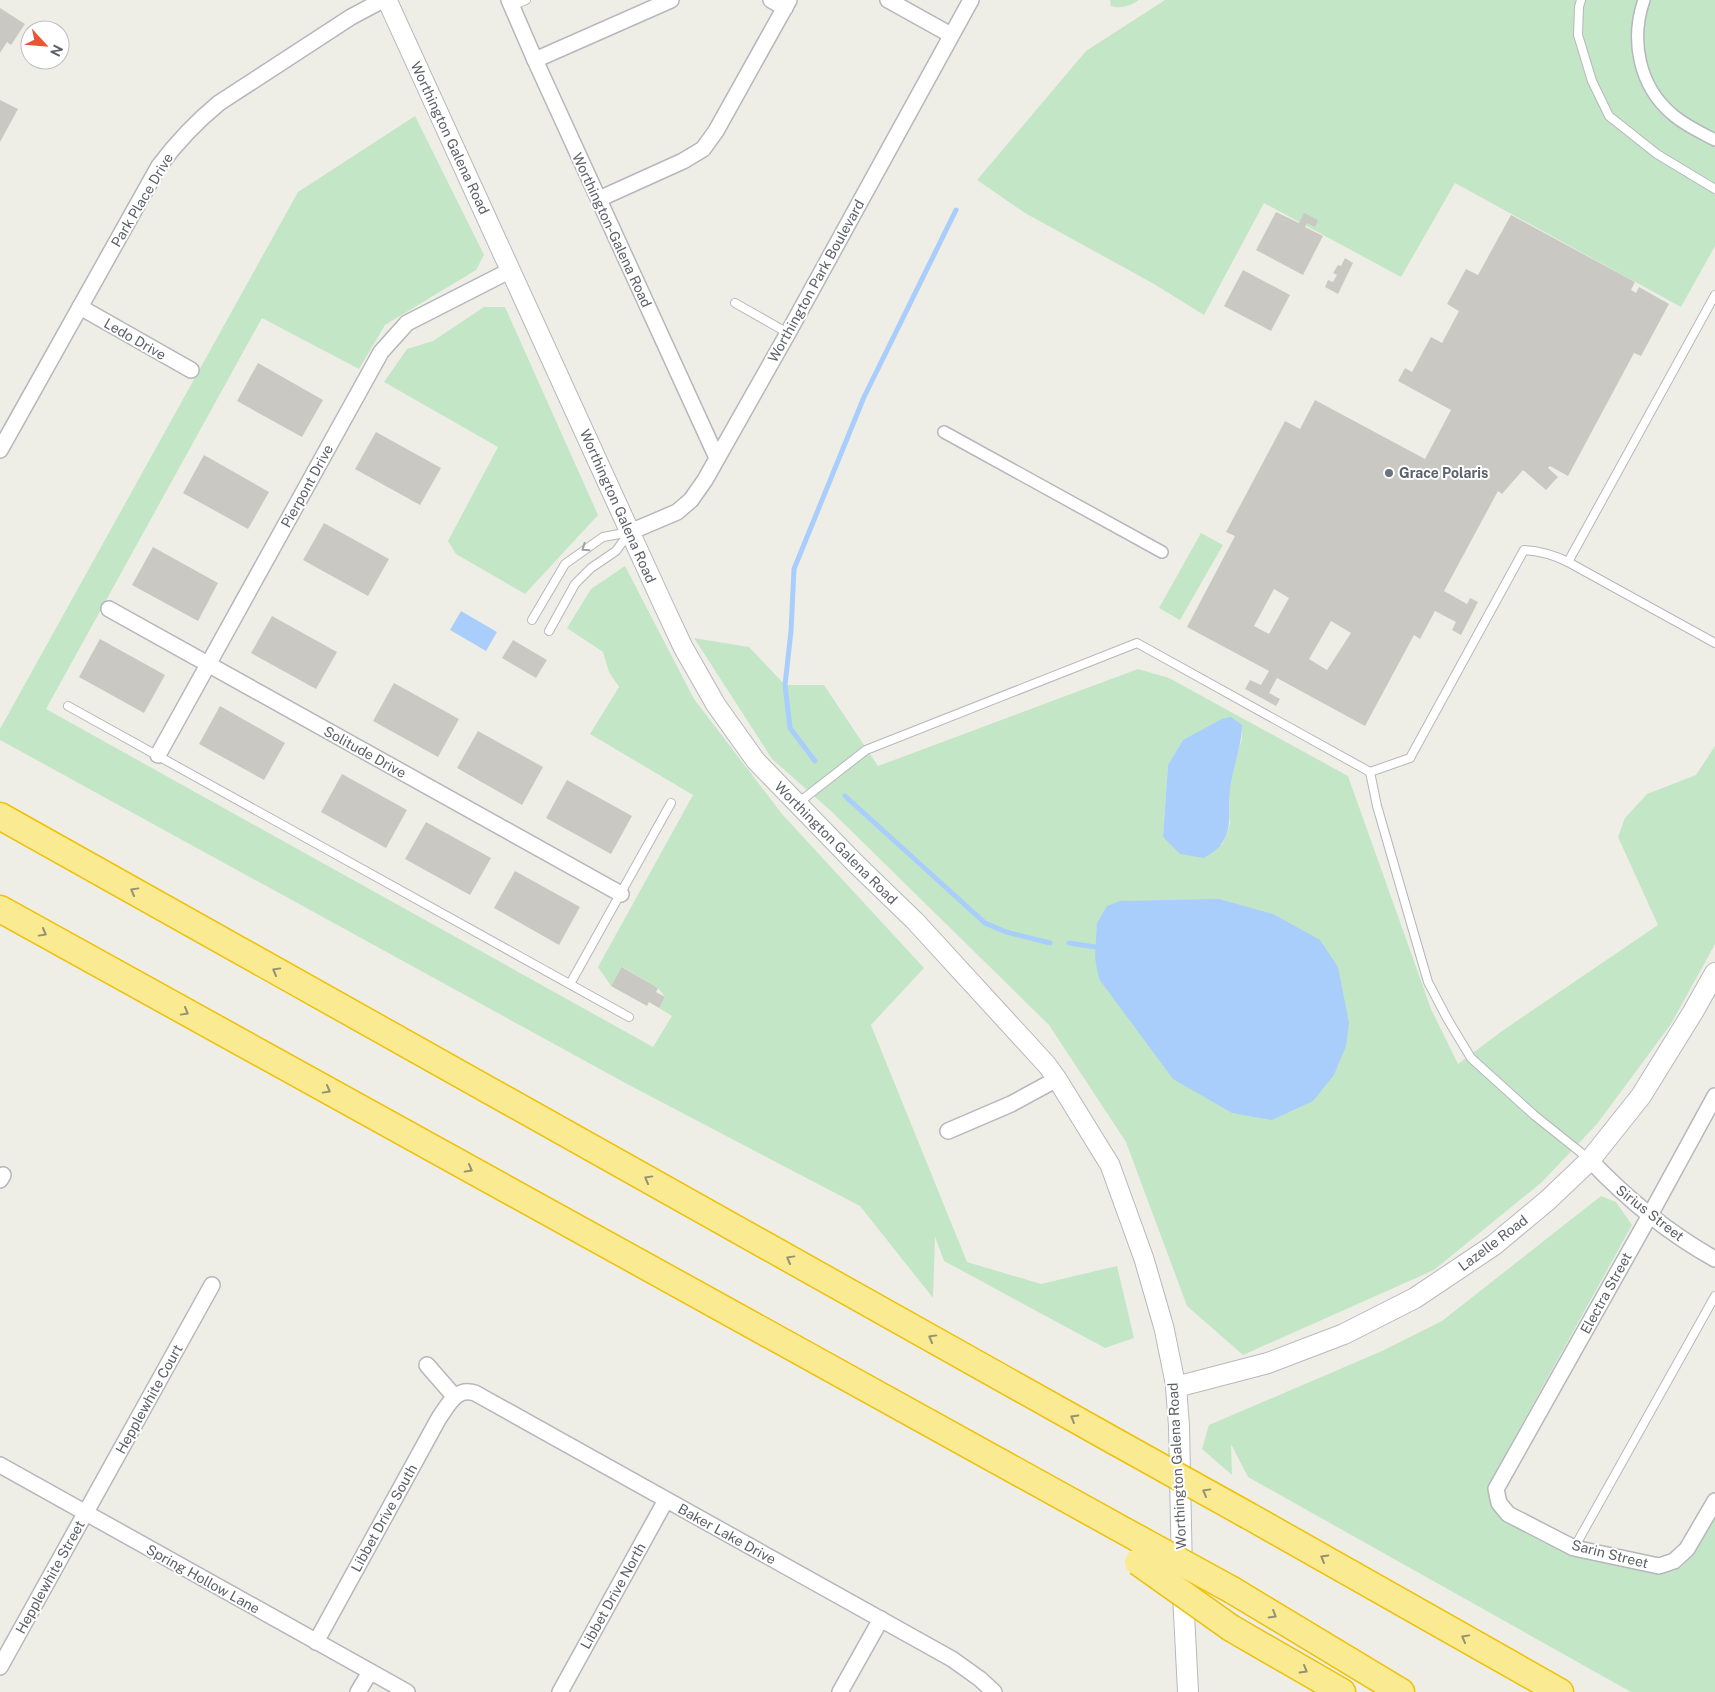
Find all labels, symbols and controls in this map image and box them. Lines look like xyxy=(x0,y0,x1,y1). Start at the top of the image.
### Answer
north arrow xyxy=(20,20,70,70)
text: N xyxy=(47,42,66,59)
street label: Worthington Galena Road xyxy=(408,59,492,217)
street label: Park Place Drive xyxy=(108,150,176,250)
street label: Worthington-Galena Road xyxy=(569,150,655,310)
street label: Worthington Park Boulevard xyxy=(765,197,867,365)
street label: Ledo Drive xyxy=(101,315,169,363)
street label: Worthington Galena Road xyxy=(577,427,659,585)
street label: Pierpont Drive xyxy=(278,442,336,530)
place label: Grace Polaris xyxy=(1399,465,1488,481)
marker: Grace Polaris xyxy=(1383,467,1395,479)
one-way arrow xyxy=(582,542,591,551)
street label: Solitude Drive xyxy=(321,723,409,781)
street label: Worthington Galena Road xyxy=(771,778,901,908)
one-way arrow xyxy=(131,888,140,898)
one-way arrow xyxy=(37,927,46,937)
one-way arrow xyxy=(273,967,282,977)
one-way arrow xyxy=(179,1005,188,1015)
one-way arrow xyxy=(322,1084,331,1094)
one-way arrow xyxy=(464,1162,473,1172)
one-way arrow xyxy=(645,1175,654,1185)
street label: Sirius Street xyxy=(1613,1182,1687,1244)
street label: Lazelle Road xyxy=(1455,1212,1531,1274)
street label: Electra Street xyxy=(1577,1250,1635,1336)
one-way arrow xyxy=(786,1255,795,1265)
one-way arrow xyxy=(928,1334,937,1344)
street label: Hepplewhite Court xyxy=(112,1342,186,1456)
street label: Worthington Galena Road xyxy=(1165,1382,1189,1550)
one-way arrow xyxy=(1070,1414,1079,1424)
street label: Libbet Drive South xyxy=(348,1461,420,1575)
one-way arrow xyxy=(1203,1488,1212,1498)
street label: Baker Lake Drive xyxy=(675,1500,779,1568)
street label: Hepplewhite Street xyxy=(12,1518,88,1636)
street label: Sarin Street xyxy=(1570,1537,1650,1571)
street label: Libbet Drive North xyxy=(577,1540,649,1652)
street label: Spring Hollow Lane xyxy=(144,1541,263,1617)
one-way arrow xyxy=(1320,1555,1329,1565)
one-way arrow xyxy=(1268,1609,1277,1619)
one-way arrow xyxy=(1461,1635,1470,1645)
one-way arrow xyxy=(1298,1664,1307,1674)

